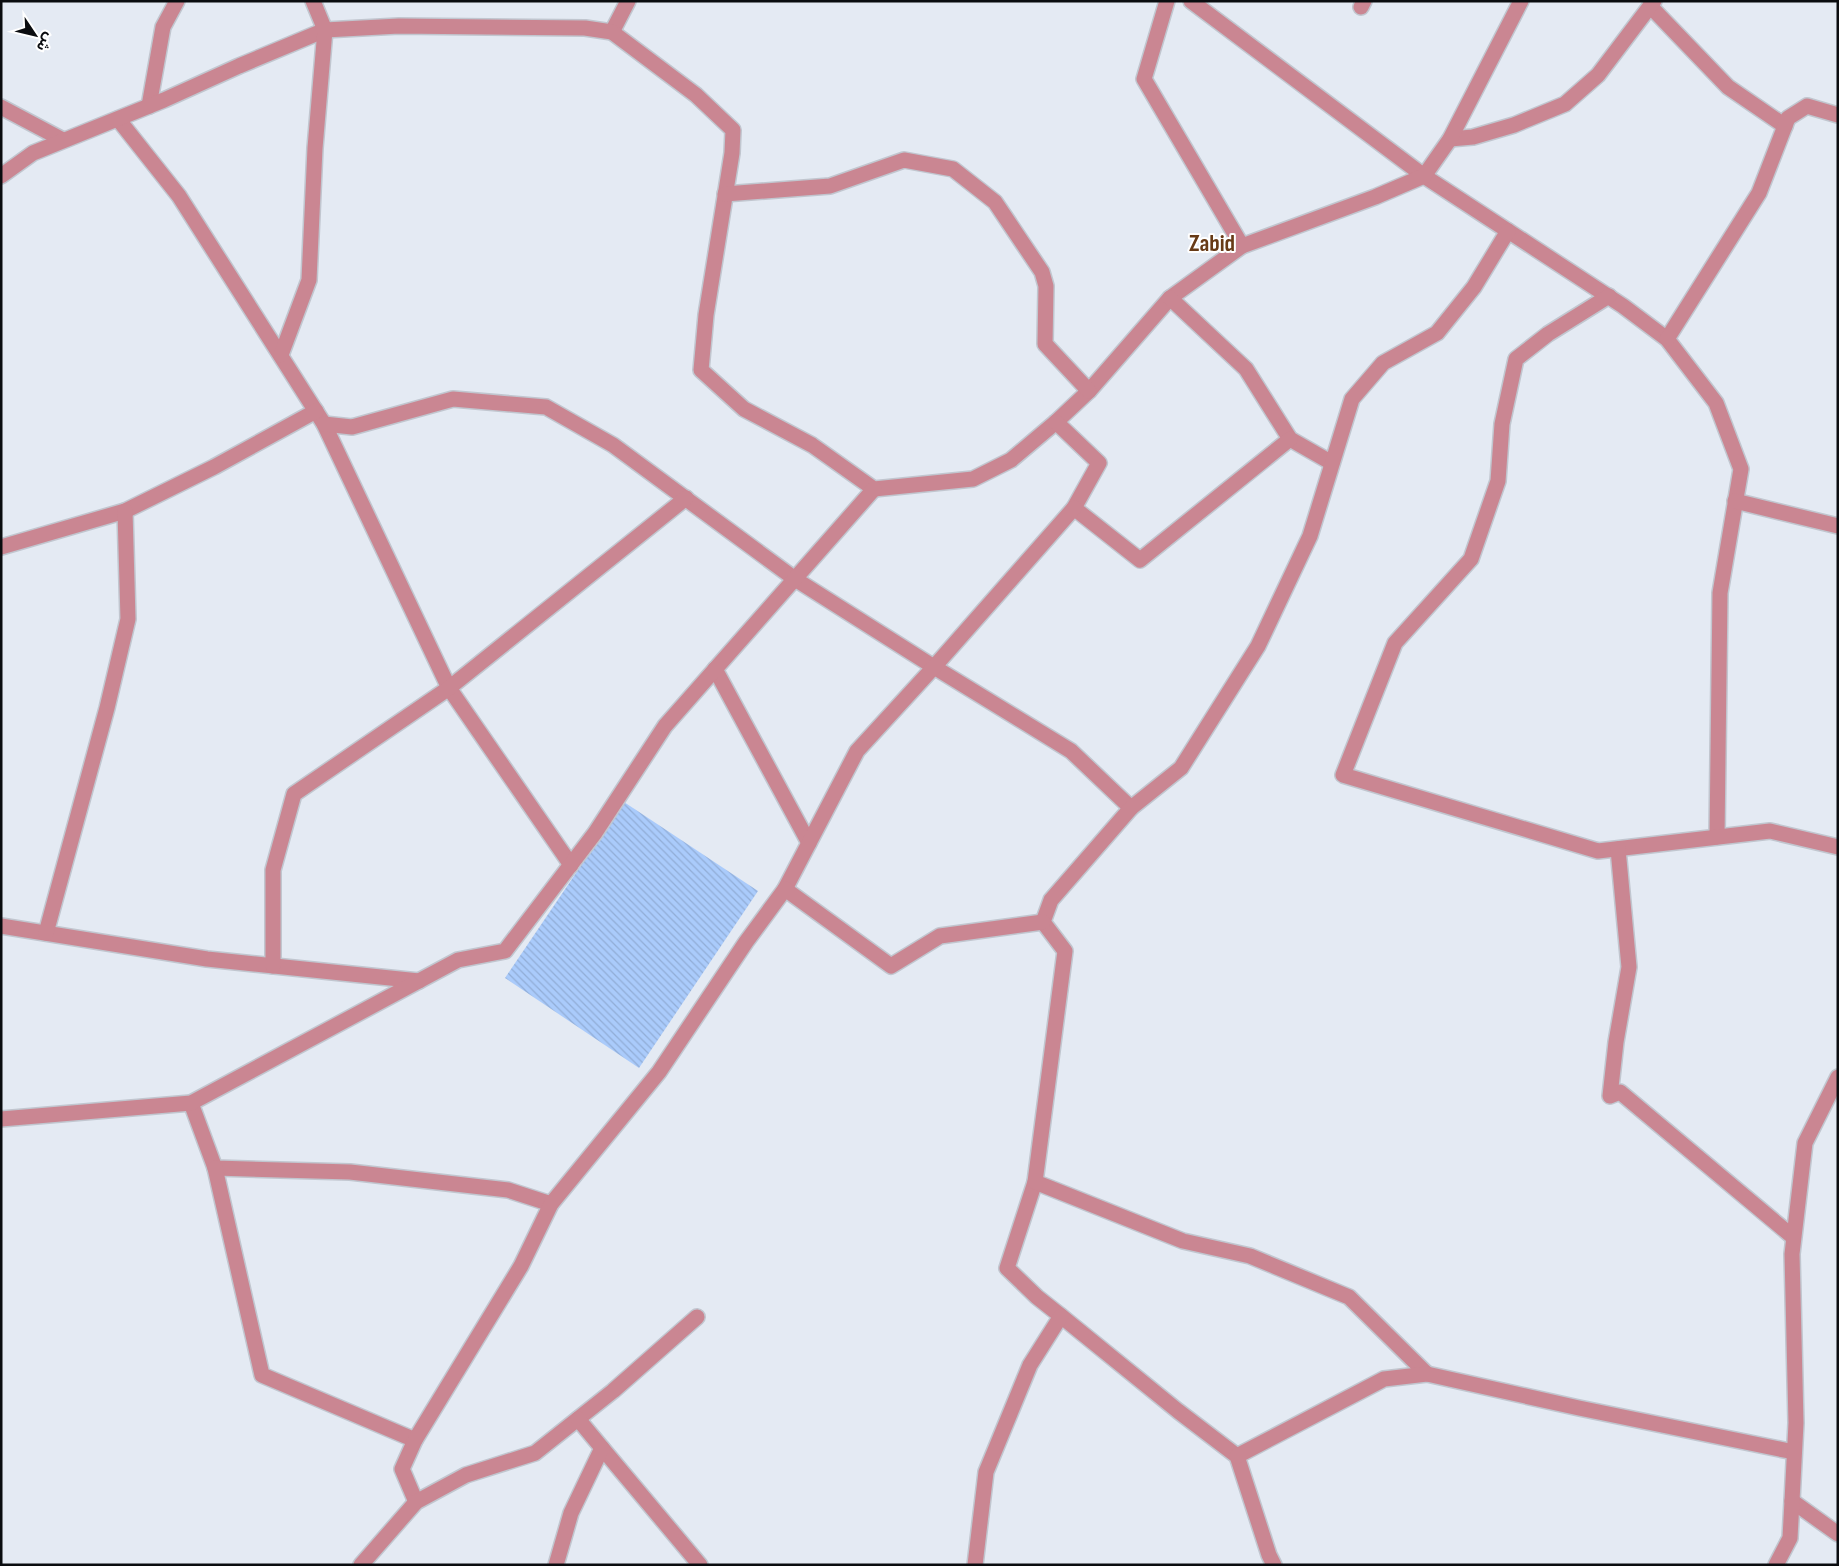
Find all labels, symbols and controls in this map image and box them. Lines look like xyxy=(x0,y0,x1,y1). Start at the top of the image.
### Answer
north arrow xyxy=(10,10,60,60)
text: ش xyxy=(33,29,58,55)
district label: Zabid xyxy=(1189,229,1235,258)

